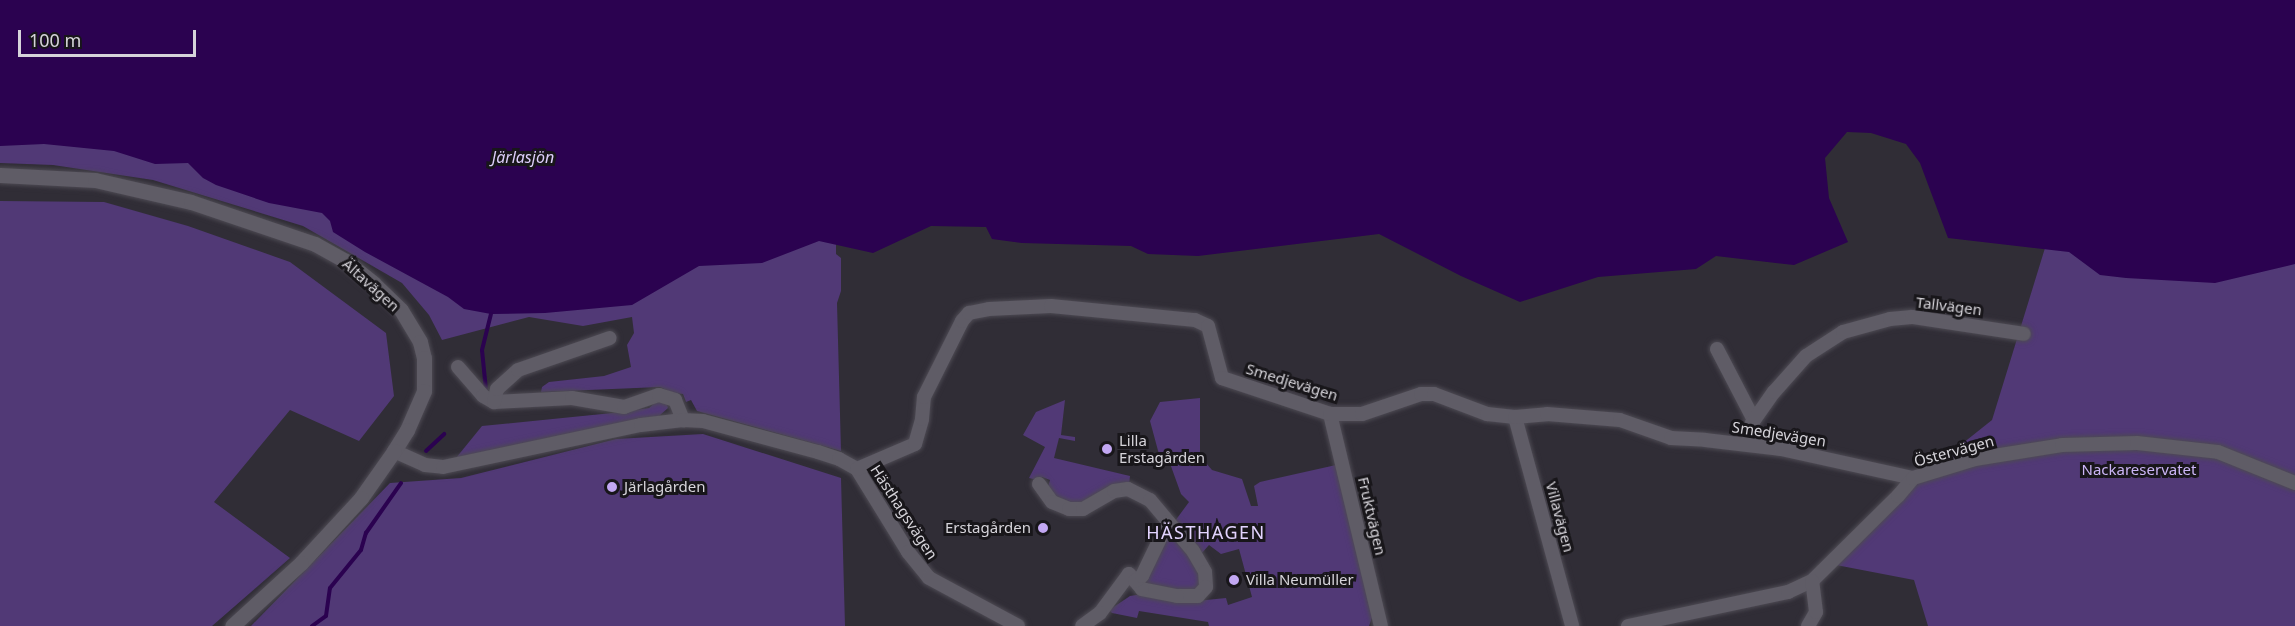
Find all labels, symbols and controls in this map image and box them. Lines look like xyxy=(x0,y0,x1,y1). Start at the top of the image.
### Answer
scale bar xyxy=(21,18,200,56)
text: 100 m xyxy=(29,28,81,52)
water label: Järlasjön xyxy=(492,147,554,167)
street label: Ältavägen xyxy=(339,255,403,315)
street label: Tallvägen xyxy=(1915,293,1983,319)
street label: Smedjevägen xyxy=(1244,360,1340,404)
street label: Smedjevägen xyxy=(1731,418,1827,450)
place label: Lilla Erstagården xyxy=(1119,431,1205,466)
street label: Östervägen xyxy=(1912,432,1996,470)
marker: Lilla Erstagården xyxy=(1100,442,1114,456)
street label: Hästhagsvägen xyxy=(867,461,941,563)
park label: Nackareservatet xyxy=(2082,461,2196,479)
street label: Fruktvägen xyxy=(1354,475,1390,557)
place label: Järlagården xyxy=(624,478,705,496)
marker: Järlagården xyxy=(605,480,619,494)
street label: Villavägen xyxy=(1542,480,1578,554)
place label: Erstagården xyxy=(945,519,1031,537)
marker: Erstagården xyxy=(1036,521,1050,535)
district label: HÄSTHAGEN xyxy=(1146,521,1266,543)
place label: Villa Neumüller xyxy=(1246,571,1354,589)
marker: Villa Neumüller xyxy=(1227,573,1241,587)

